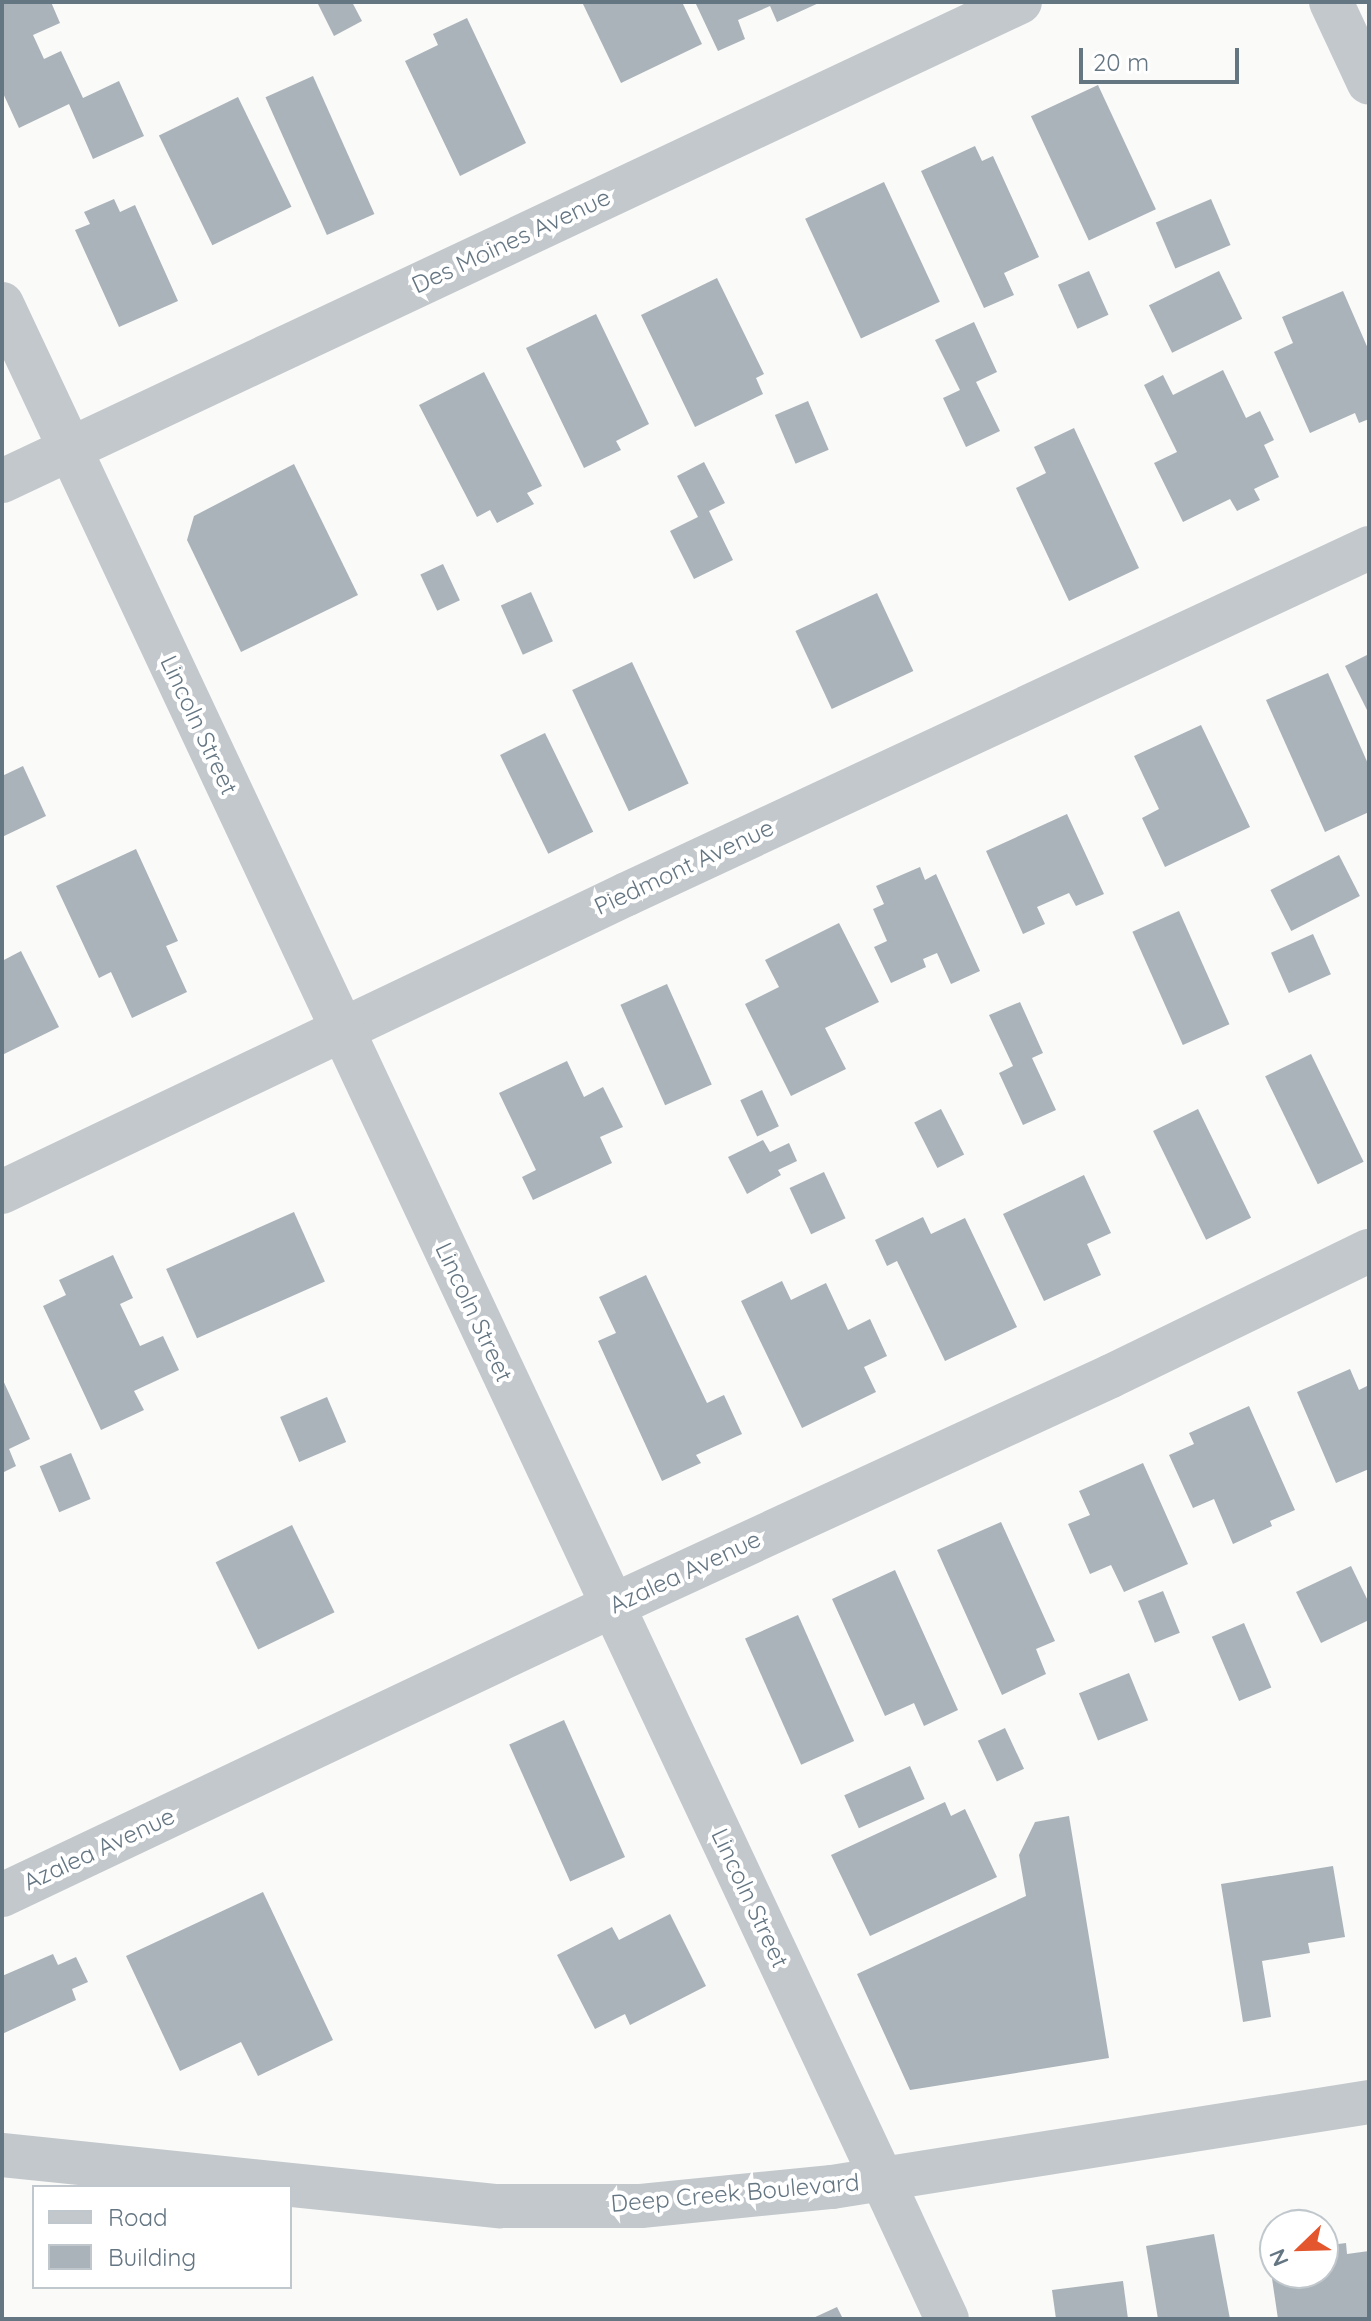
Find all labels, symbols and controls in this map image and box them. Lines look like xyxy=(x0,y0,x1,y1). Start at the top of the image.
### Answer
scale bar xyxy=(1083,32,1243,82)
text: 20 m xyxy=(1093,47,1149,77)
street label: Des Moines Avenue xyxy=(407,182,615,300)
street label: Lincoln Street xyxy=(154,651,244,799)
street label: Piedmont Avenue xyxy=(590,813,778,921)
street label: Lincoln Street xyxy=(429,1238,519,1386)
street label: Azalea Avenue xyxy=(605,1524,765,1620)
street label: Azalea Avenue xyxy=(19,1801,179,1897)
street label: Lincoln Street xyxy=(705,1824,795,1972)
street label: Deep Creek Boulevard xyxy=(609,2168,861,2218)
legend xyxy=(32,2185,292,2289)
text: Road xyxy=(108,2202,168,2232)
north arrow xyxy=(1259,2209,1339,2289)
text: Building xyxy=(108,2242,196,2272)
text: N xyxy=(1263,2245,1295,2271)

